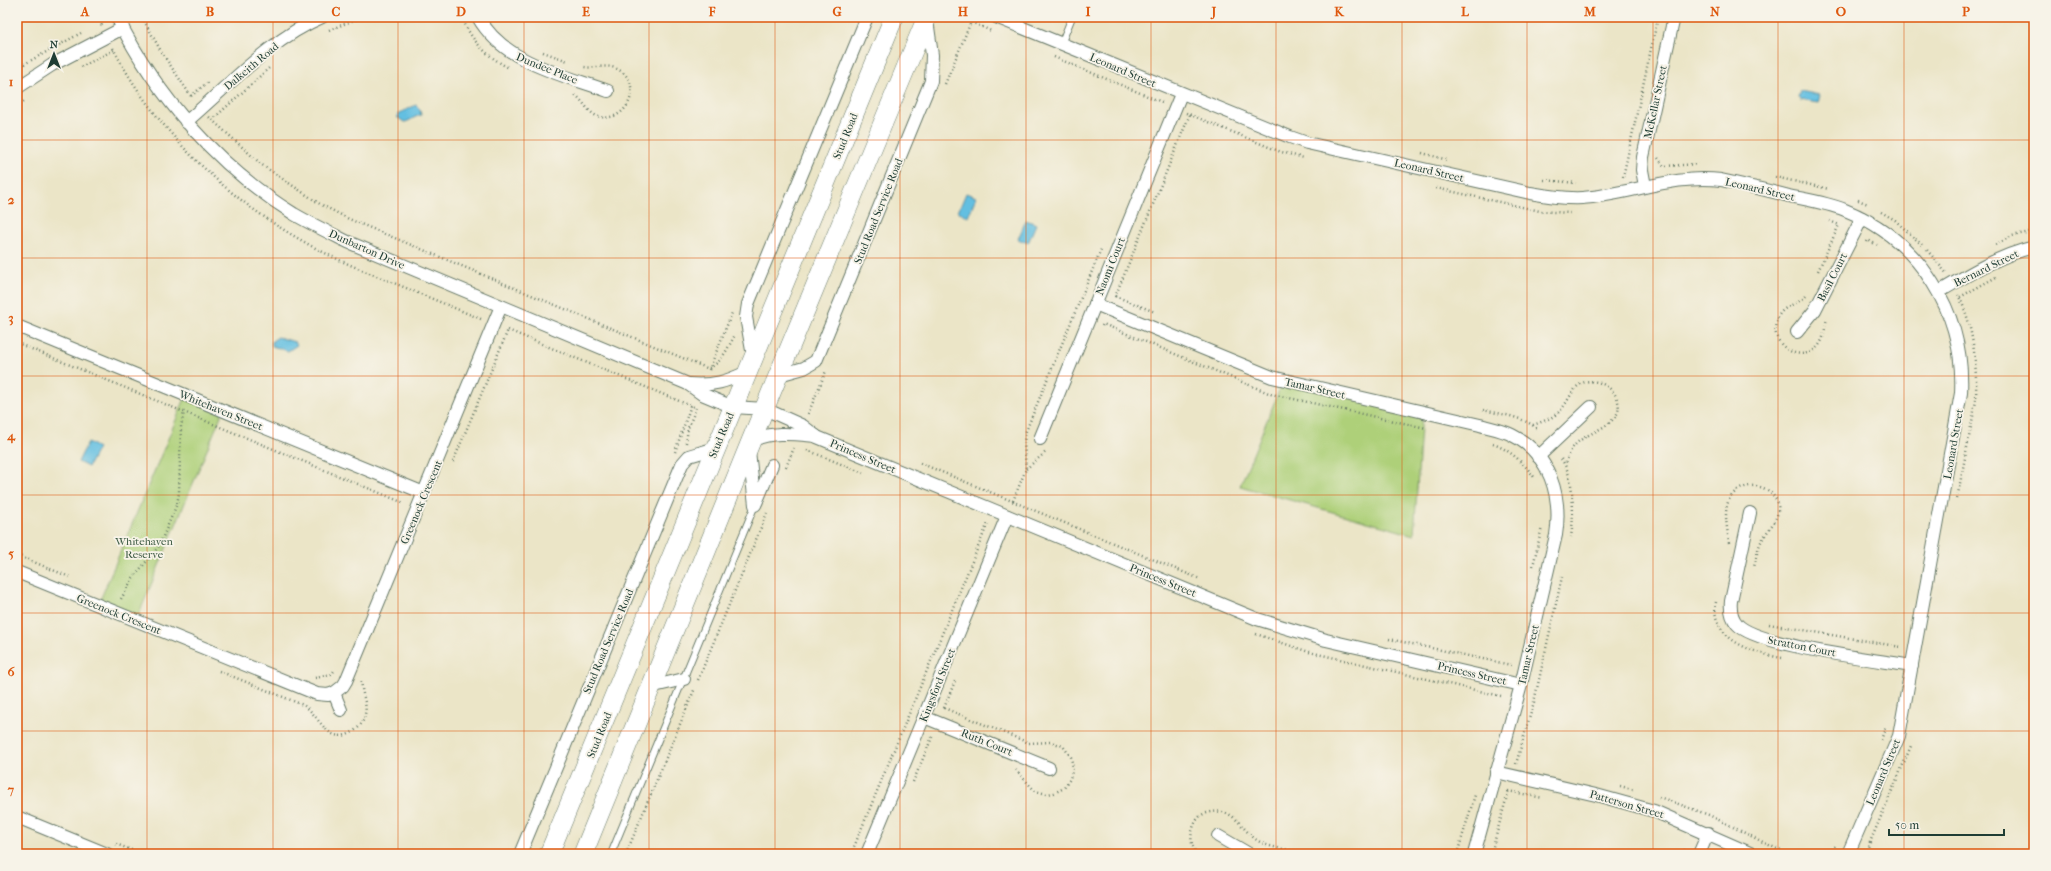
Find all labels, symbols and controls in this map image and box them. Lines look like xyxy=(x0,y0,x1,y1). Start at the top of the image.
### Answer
text: A xyxy=(80,4,90,19)
text: B xyxy=(206,4,215,19)
text: C xyxy=(332,4,341,19)
text: D xyxy=(456,4,466,19)
text: E xyxy=(582,4,590,19)
text: F xyxy=(708,4,716,19)
text: G xyxy=(832,4,842,19)
text: H xyxy=(958,4,969,19)
text: I xyxy=(1085,4,1091,19)
text: J xyxy=(1210,4,1217,20)
text: K xyxy=(1334,4,1345,19)
text: L xyxy=(1461,4,1470,19)
text: M xyxy=(1583,4,1596,19)
text: N xyxy=(1710,4,1720,19)
text: O xyxy=(1836,4,1846,19)
text: P xyxy=(1962,4,1970,19)
north arrow xyxy=(34,34,74,74)
text: N xyxy=(50,38,59,51)
street label: Dalkeith Road xyxy=(221,39,282,93)
street label: Dundee Place xyxy=(514,50,580,87)
street label: Leonard Street xyxy=(1088,51,1158,90)
street label: McKellar Street xyxy=(1641,64,1670,140)
text: 1 xyxy=(9,74,14,89)
street label: Stud Road xyxy=(830,110,861,161)
street label: Stud Road Service Road xyxy=(851,156,906,266)
street label: Leonard Street xyxy=(1393,156,1465,185)
street label: Leonard Street xyxy=(1724,175,1796,204)
text: 2 xyxy=(8,192,15,207)
street label: Dunbarton Drive xyxy=(327,227,407,272)
street label: Naomi Court xyxy=(1093,235,1128,297)
street label: Bernard Street xyxy=(1952,247,2021,290)
street label: Basil Court xyxy=(1815,251,1850,304)
text: 3 xyxy=(8,310,14,326)
street label: Tamar Street xyxy=(1283,375,1347,402)
street label: Whitehaven Street xyxy=(176,387,265,433)
street label: Leonard Street xyxy=(1941,408,1966,480)
street label: Stud Road xyxy=(706,409,737,460)
text: 4 xyxy=(6,428,16,444)
street label: Princess Street xyxy=(828,437,898,476)
street label: Greenock Crescent xyxy=(398,458,445,546)
park label: Whitehaven Reserve xyxy=(114,535,173,561)
text: 5 xyxy=(8,546,14,561)
street label: Princess Street xyxy=(1128,561,1198,600)
street label: Stud Road Service Road xyxy=(580,586,637,696)
street label: Greenock Crescent xyxy=(75,592,163,637)
street label: Tamar Street xyxy=(1515,623,1542,687)
street label: Stratton Court xyxy=(1767,634,1837,659)
street label: Kingsford Street xyxy=(917,646,958,724)
street label: Princess Street xyxy=(1436,659,1508,688)
text: 6 xyxy=(7,664,15,679)
street label: Stud Road xyxy=(584,709,615,760)
street label: Ruth Court xyxy=(959,726,1014,759)
street label: Leonard Street xyxy=(1864,737,1903,807)
text: 7 xyxy=(7,782,15,797)
street label: Patterson Street xyxy=(1588,788,1666,821)
scale bar xyxy=(1889,811,2004,837)
text: 50 m xyxy=(1895,818,1919,832)

